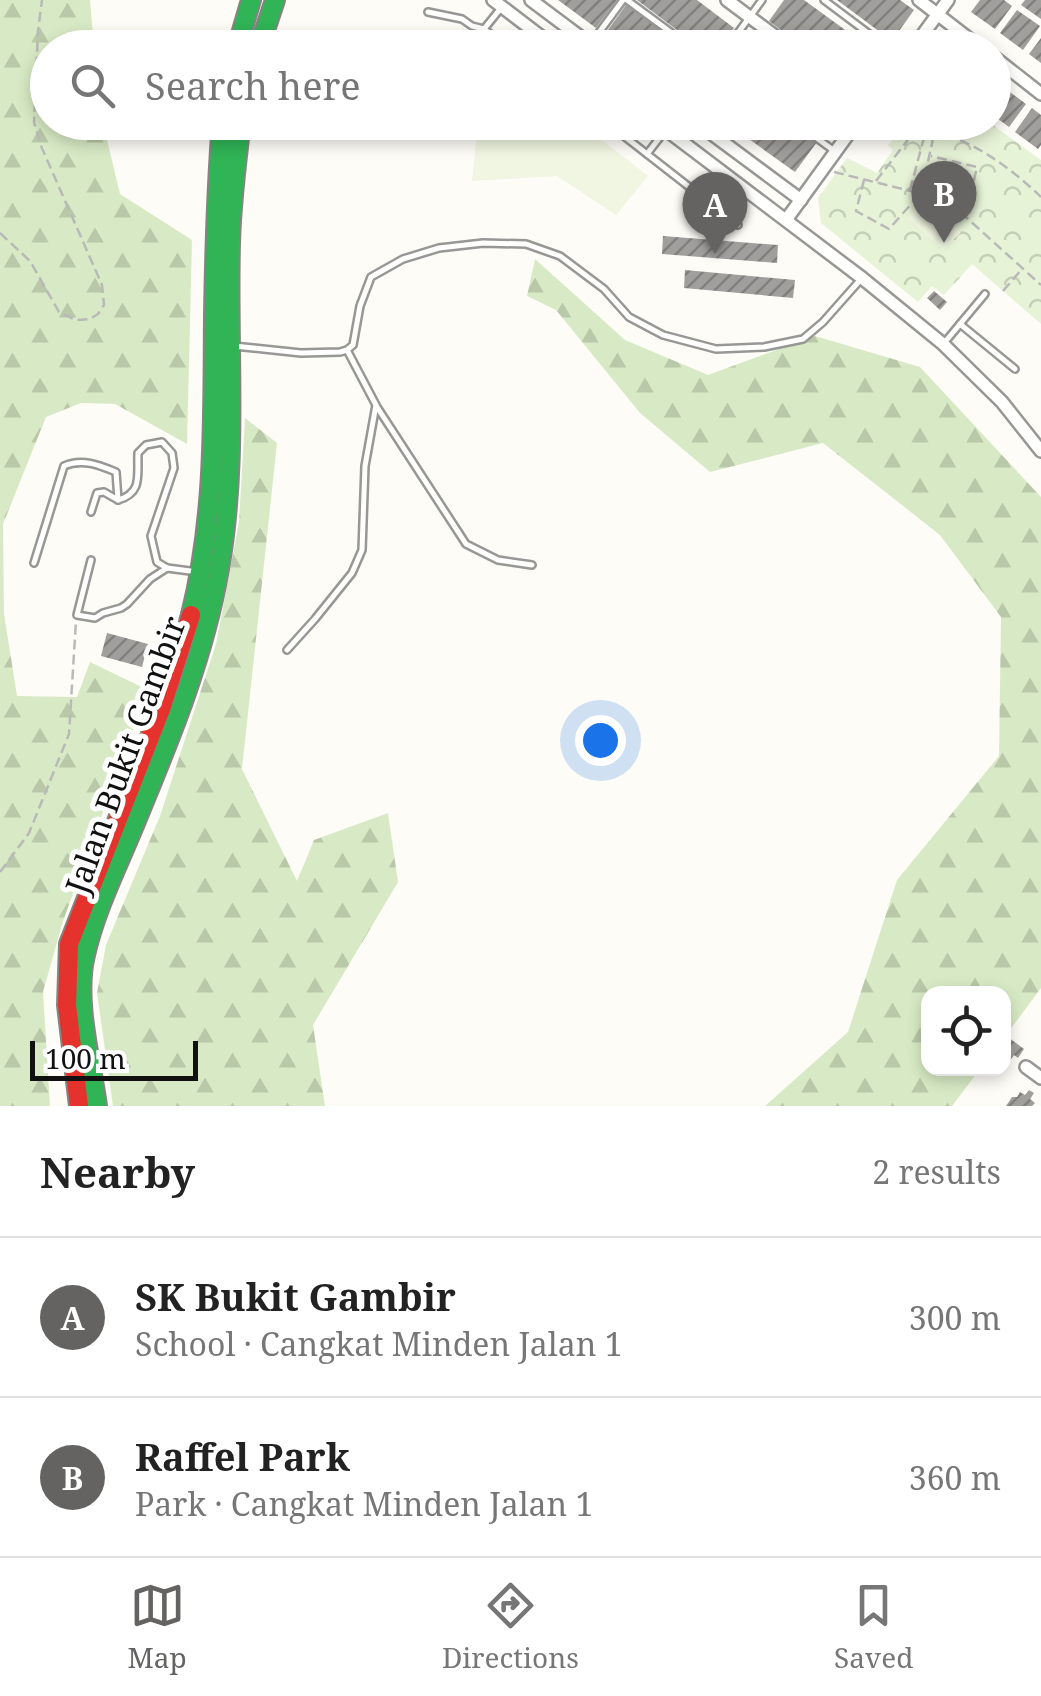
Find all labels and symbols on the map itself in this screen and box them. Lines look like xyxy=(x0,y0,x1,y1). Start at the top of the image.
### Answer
pin: B xyxy=(912,160,976,243)
pin: A xyxy=(682,172,748,254)
street label: Jalan Bukit Gambir xyxy=(54,610,195,900)
your location xyxy=(575,715,626,766)
scale bar xyxy=(30,1036,198,1080)

